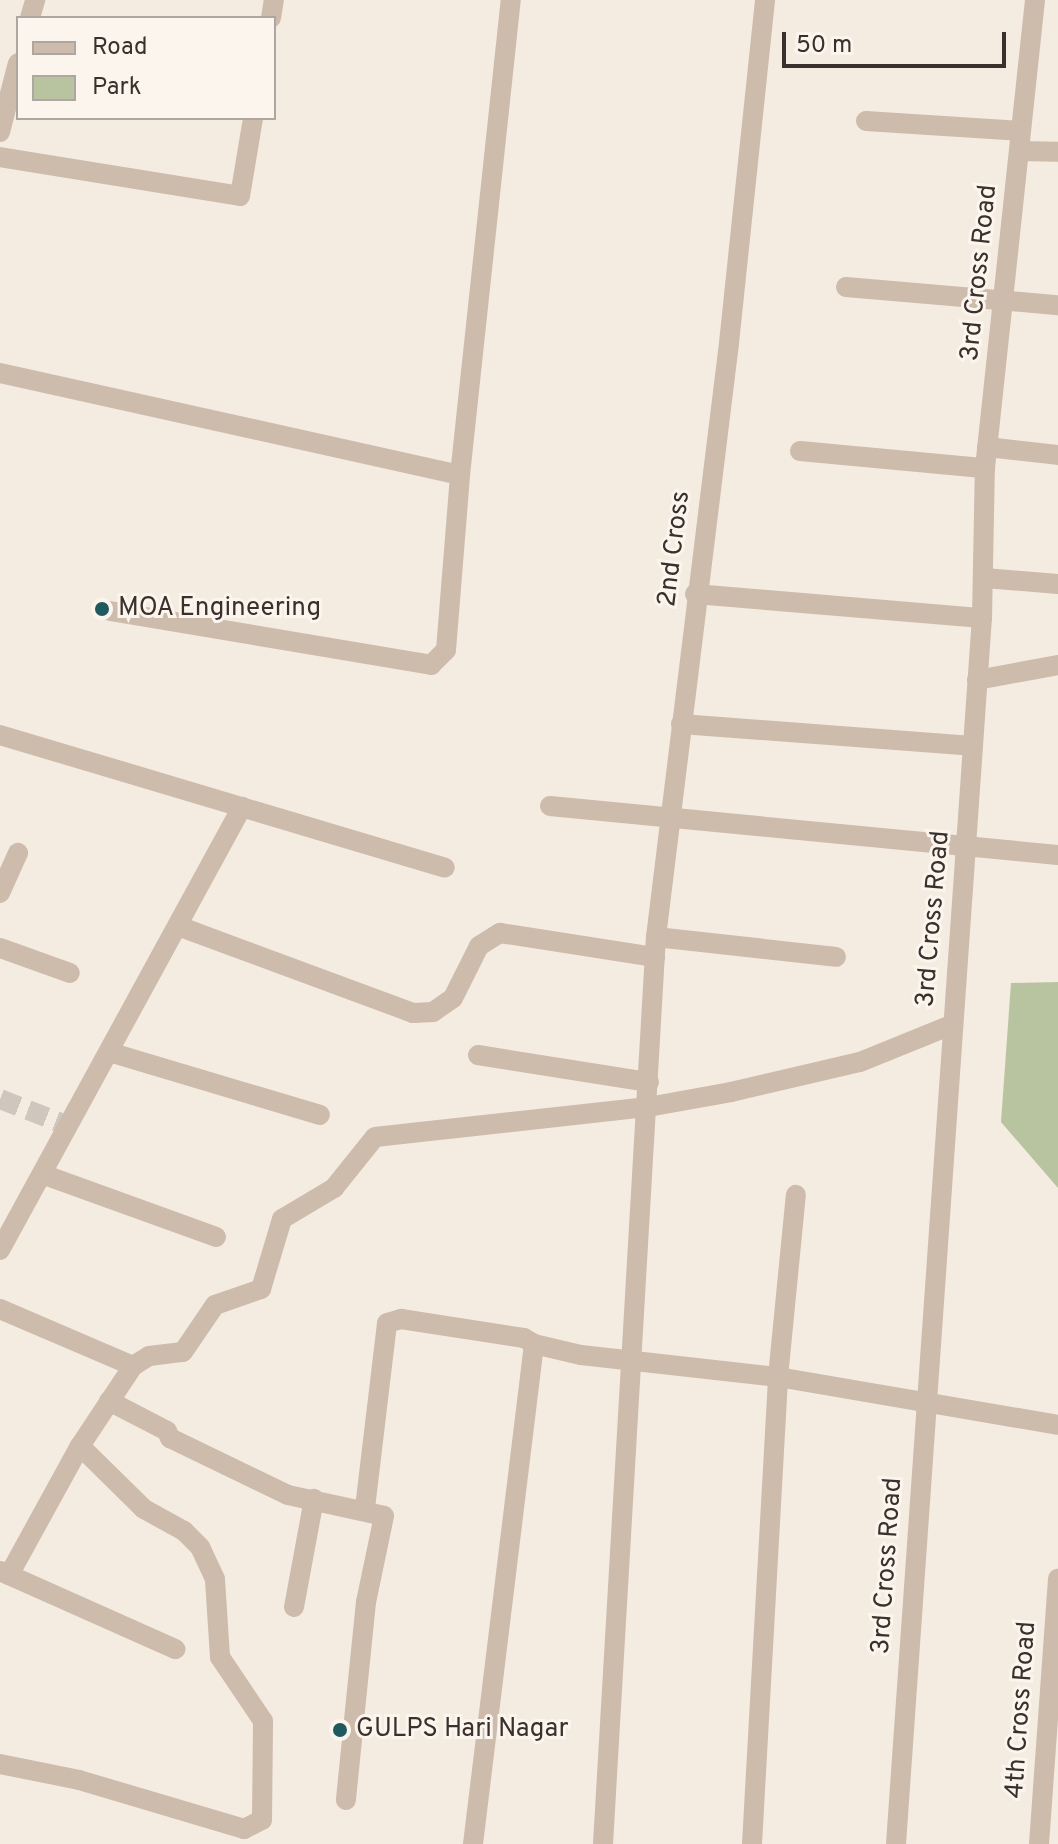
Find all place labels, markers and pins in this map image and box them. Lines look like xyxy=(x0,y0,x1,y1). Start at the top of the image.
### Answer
place label: MOA Engineering xyxy=(118,593,322,625)
marker: MOA Engineering xyxy=(93,600,111,618)
place label: GULPS Hari Nagar xyxy=(356,1714,569,1746)
marker: GULPS Hari Nagar xyxy=(331,1721,349,1739)

